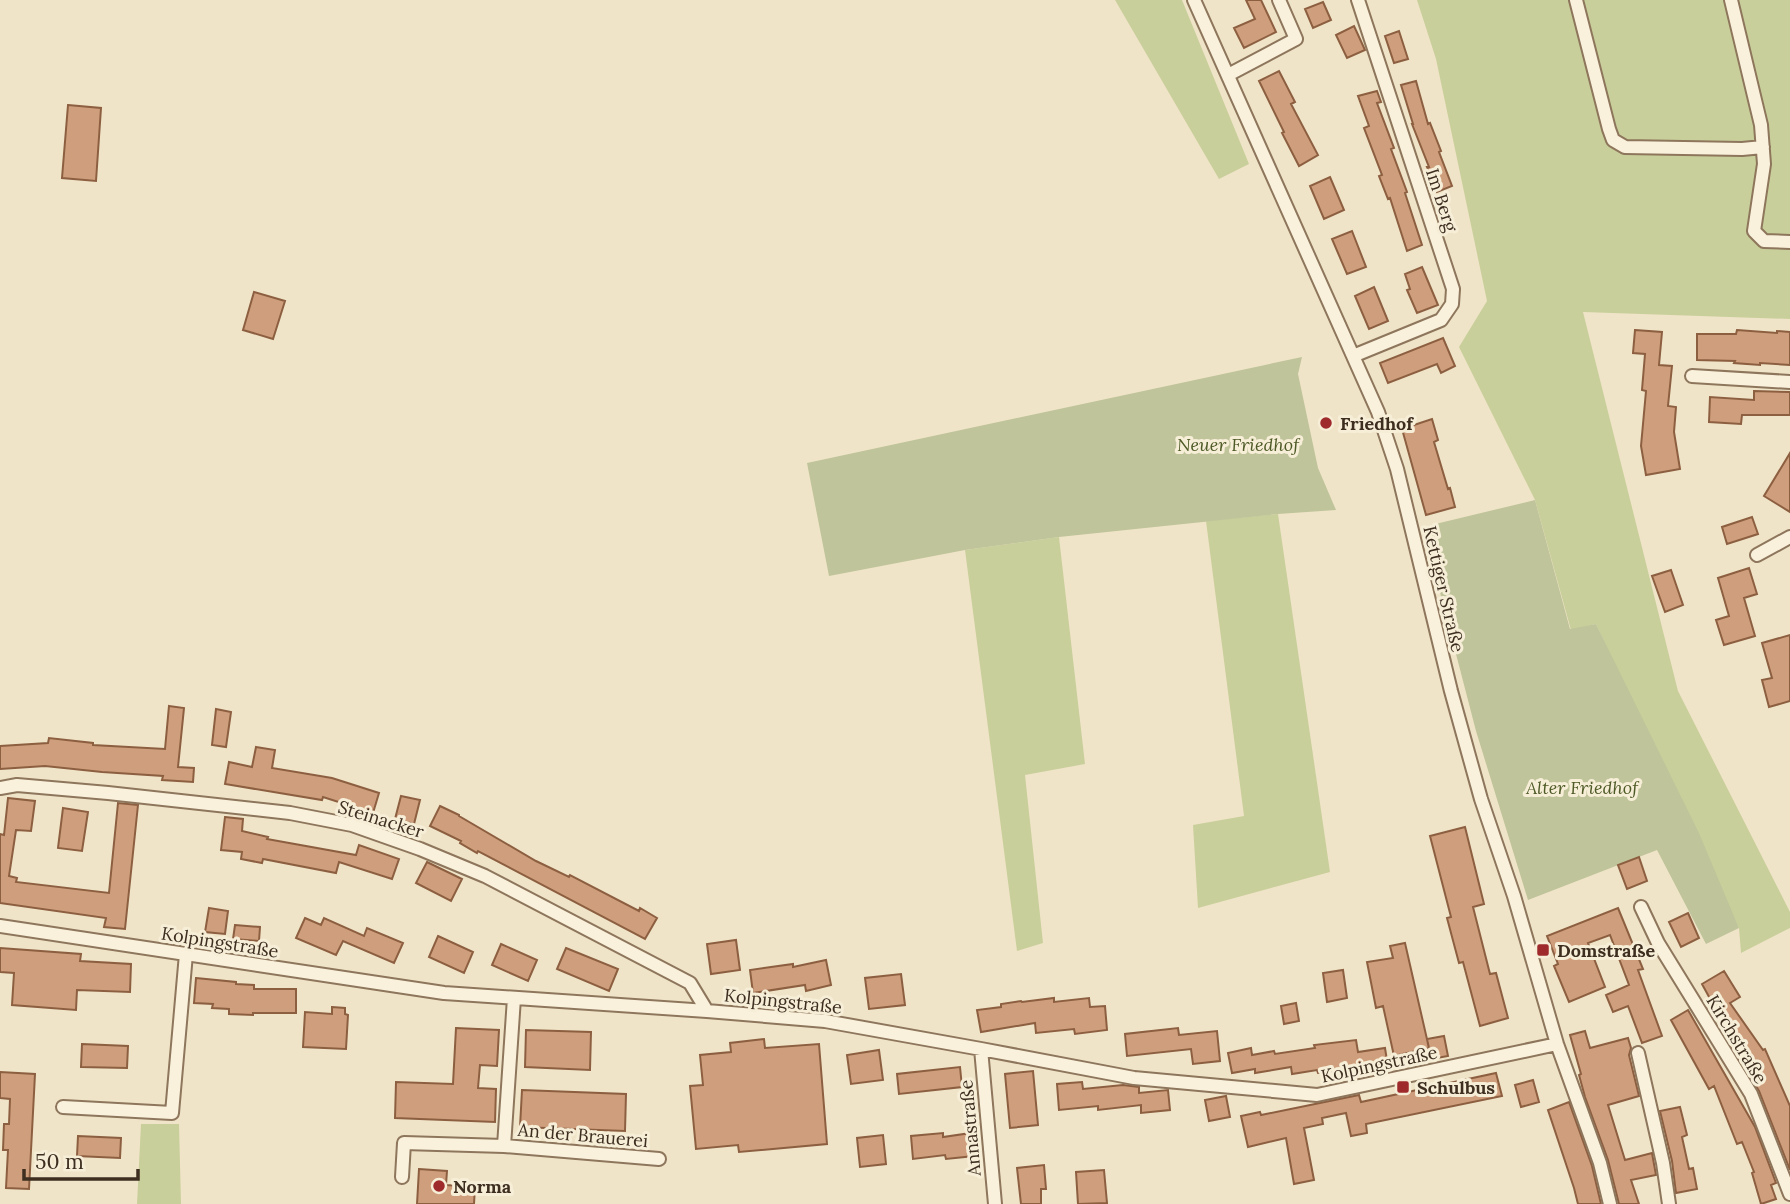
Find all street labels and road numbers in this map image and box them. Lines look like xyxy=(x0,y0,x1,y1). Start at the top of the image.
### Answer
street label: Im Berg xyxy=(1421,165,1463,236)
street label: Kettiger Straße xyxy=(1418,524,1470,655)
street label: Steinacker xyxy=(335,795,427,843)
street label: Kolpingstraße xyxy=(160,921,281,963)
street label: Kolpingstraße xyxy=(723,983,843,1019)
street label: Kirchstraße xyxy=(1701,990,1773,1088)
street label: Kolpingstraße xyxy=(1319,1040,1440,1088)
street label: Annastraße xyxy=(954,1079,986,1178)
street label: An der Brauerei xyxy=(516,1118,649,1152)

